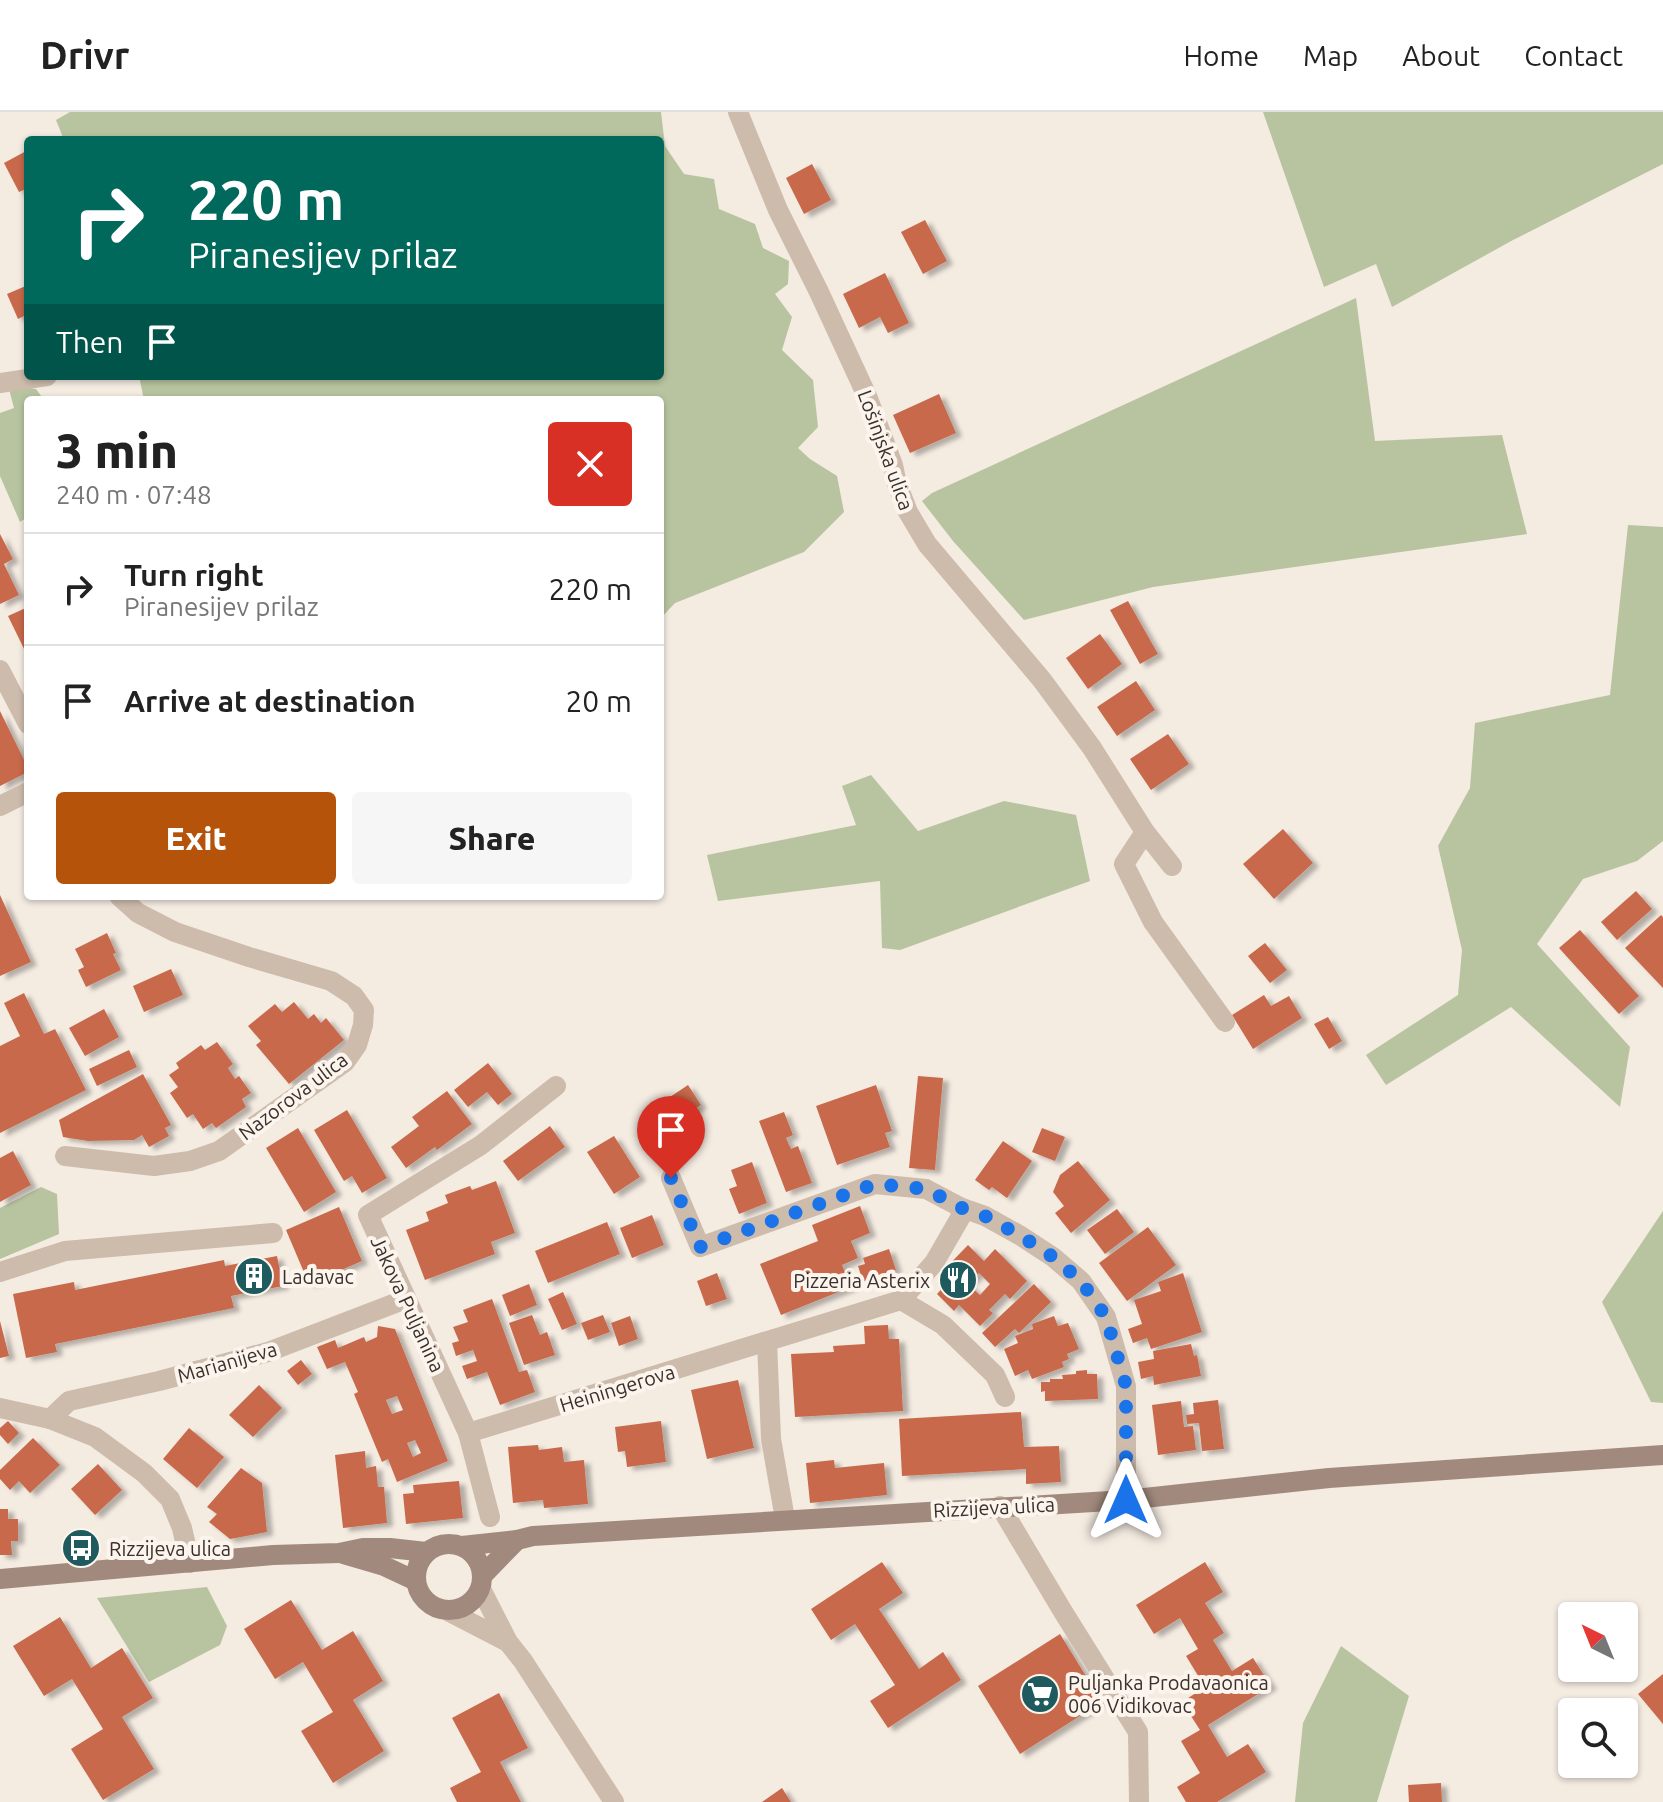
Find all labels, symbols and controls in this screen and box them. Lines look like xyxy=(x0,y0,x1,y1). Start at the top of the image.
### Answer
text: Drivr xyxy=(40,34,129,76)
text: Home xyxy=(1184,40,1259,71)
text: Map xyxy=(1303,40,1358,71)
text: About xyxy=(1402,40,1480,71)
text: Contact xyxy=(1524,40,1623,71)
icon: right xyxy=(56,168,160,272)
text: 220 m xyxy=(188,168,344,231)
text: Piranesijev prilaz xyxy=(188,234,458,275)
icon: arrive xyxy=(140,320,184,364)
text: Then xyxy=(56,325,124,359)
street label: Lošinjska ulica xyxy=(854,387,918,513)
button: close xyxy=(548,422,632,506)
text: 3 min xyxy=(56,423,178,477)
text: 240 m · 07:48 xyxy=(56,480,212,509)
text: Turn right xyxy=(124,558,264,592)
icon: right xyxy=(56,567,100,611)
text: 220 m xyxy=(548,572,632,606)
text: Piranesijev prilaz xyxy=(124,592,319,621)
icon: arrive xyxy=(56,679,100,723)
text: Arrive at destination xyxy=(124,684,416,718)
text: 20 m xyxy=(565,684,632,718)
button: Exit xyxy=(56,792,336,884)
button: Share xyxy=(352,792,632,884)
street label: Nazorova ulica xyxy=(234,1048,352,1144)
pin xyxy=(637,1096,705,1178)
icon: arrive xyxy=(649,1108,693,1152)
street label: Jakova Puljanina xyxy=(366,1232,450,1376)
building icon: Ladavac xyxy=(233,1255,275,1297)
restaurant icon: Pizzeria Asterix xyxy=(937,1259,979,1301)
place label: Ladavac xyxy=(282,1265,354,1288)
place label: Pizzeria Asterix xyxy=(793,1269,930,1292)
street label: Marianijeva xyxy=(175,1337,279,1387)
street label: Heiningerova xyxy=(557,1360,677,1416)
position arrow xyxy=(1084,1458,1168,1542)
street label: Rizzijeva ulica xyxy=(932,1492,1056,1522)
bus stop icon: Rizzijeva ulica xyxy=(60,1527,102,1569)
place label: Rizzijeva ulica xyxy=(109,1537,231,1560)
north arrow xyxy=(1558,1602,1638,1682)
map controls xyxy=(1558,1602,1638,1778)
place label: Puljanka Prodavaonica 006 Vidikovac xyxy=(1068,1671,1269,1717)
supermarket icon: Puljanka Prodavaonica 006 Vidikovac xyxy=(1019,1673,1061,1715)
button: search xyxy=(1558,1698,1638,1778)

